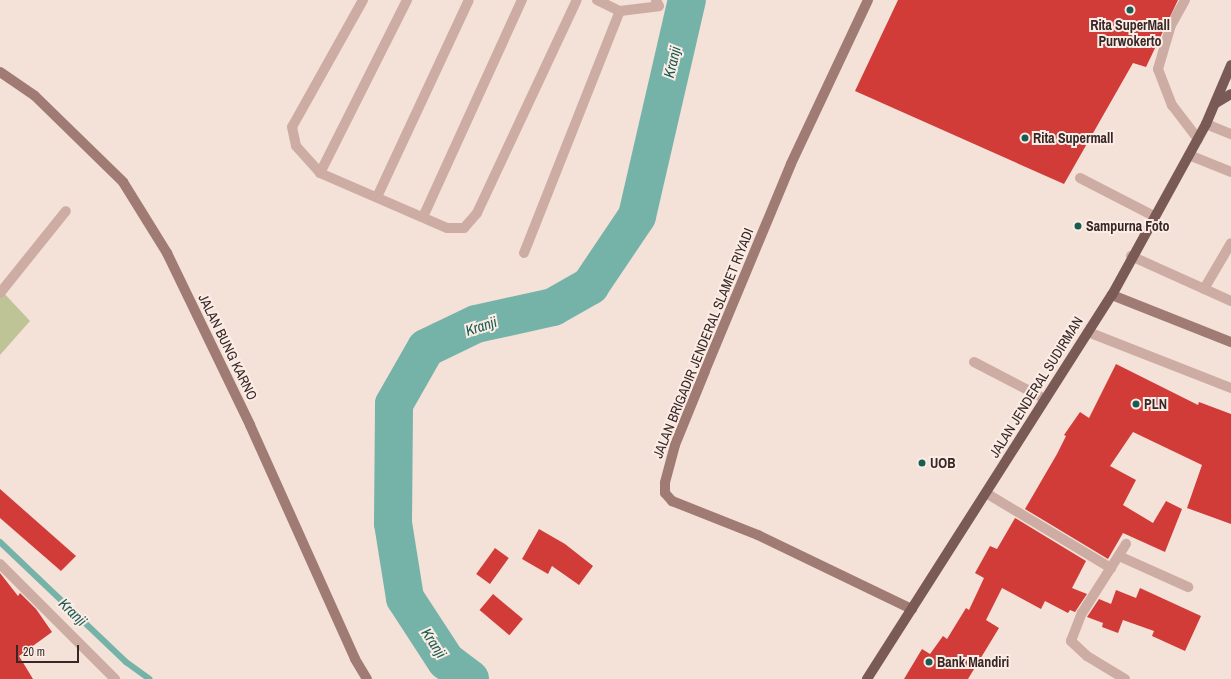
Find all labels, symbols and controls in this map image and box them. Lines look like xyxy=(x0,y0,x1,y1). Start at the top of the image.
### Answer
marker: Rita SuperMall Purwokerto xyxy=(1125,5,1135,15)
place label: Rita SuperMall Purwokerto xyxy=(1090,17,1170,50)
water label: Kranji xyxy=(660,44,684,80)
place label: Rita Supermall xyxy=(1033,130,1113,146)
marker: Rita Supermall xyxy=(1020,133,1030,143)
place label: Sampurna Foto xyxy=(1086,218,1170,234)
marker: Sampurna Foto xyxy=(1073,221,1083,231)
street label: JALAN BRIGADIR JENDERAL SLAMET RIYADI xyxy=(649,225,757,461)
street label: JALAN BUNG KARNO xyxy=(195,291,261,403)
water label: Kranji xyxy=(463,312,499,340)
street label: JALAN JENDERAL SUDIRMAN xyxy=(986,313,1086,461)
place label: PLN xyxy=(1144,396,1167,412)
marker: PLN xyxy=(1131,399,1141,409)
place label: UOB xyxy=(930,455,956,471)
marker: UOB xyxy=(917,458,927,468)
water label: Kranji xyxy=(55,594,91,630)
water label: Kranji xyxy=(418,625,450,661)
scale bar xyxy=(18,637,81,663)
text: 20 m xyxy=(23,644,45,660)
place label: Bank Mandiri xyxy=(937,654,1009,670)
marker: Bank Mandiri xyxy=(924,657,934,667)

